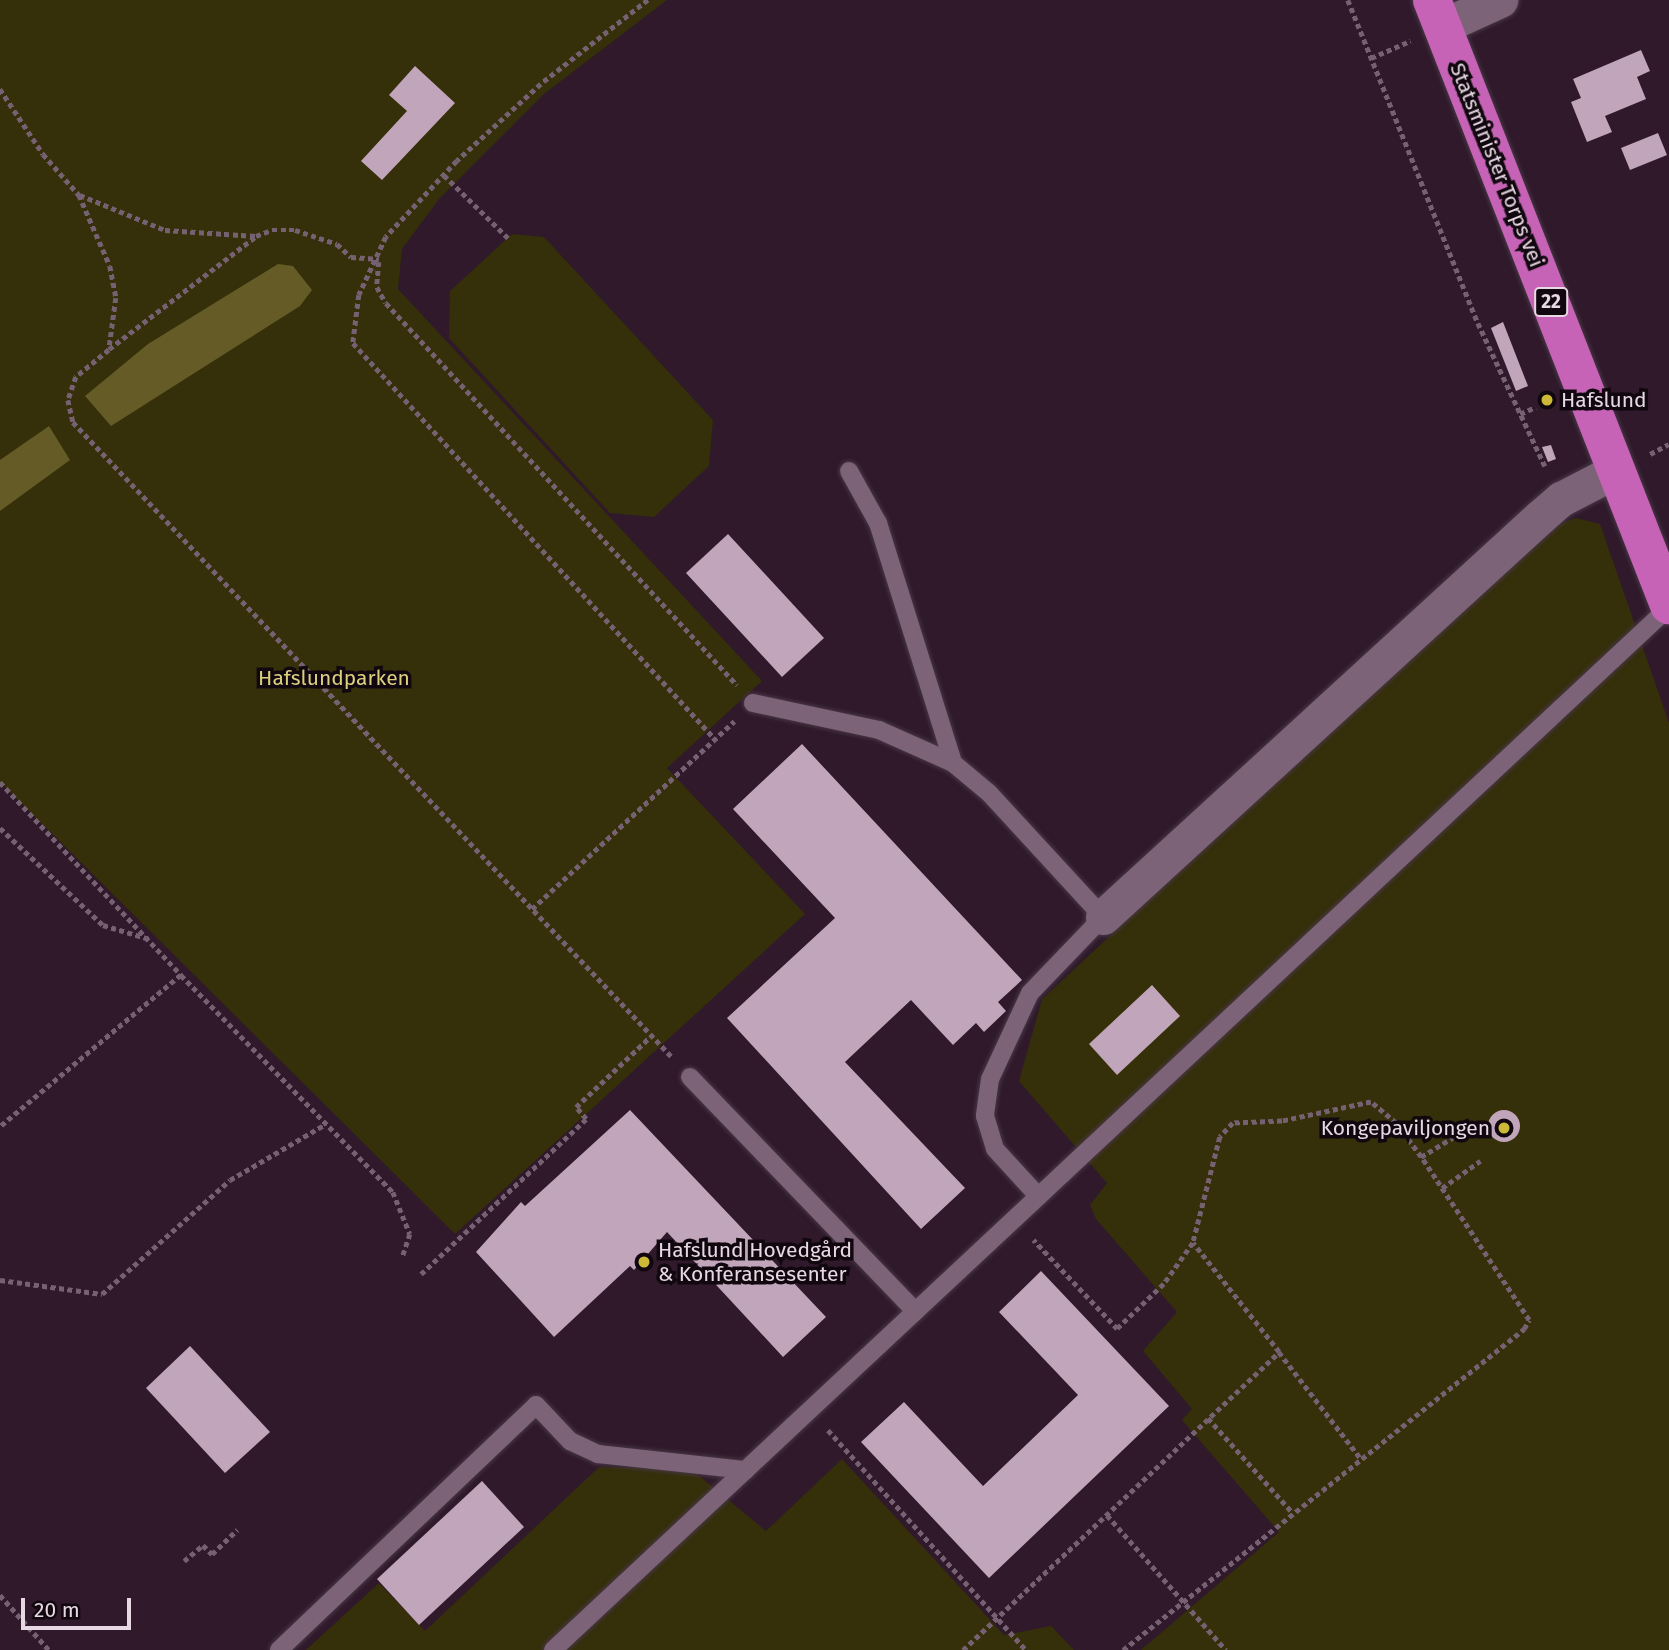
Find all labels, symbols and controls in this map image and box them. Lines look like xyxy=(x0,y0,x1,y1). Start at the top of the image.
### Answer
street label: Statsminister Torps vei xyxy=(1445,59,1549,271)
road number: 22 xyxy=(1534,286,1568,318)
place label: Hafslund xyxy=(1561,387,1647,413)
marker: Hafslund xyxy=(1539,392,1555,408)
park label: Hafslundparken xyxy=(258,665,410,691)
place label: Kongepaviljongen xyxy=(1321,1115,1490,1141)
marker: Kongepaviljongen xyxy=(1496,1120,1512,1136)
place label: Hafslund Hovedgård & Konferansesenter xyxy=(658,1237,852,1287)
marker: Hafslund Hovedgård & Konferansesenter xyxy=(636,1254,652,1270)
scale bar xyxy=(24,1584,135,1628)
text: 20 m xyxy=(34,1597,80,1623)

